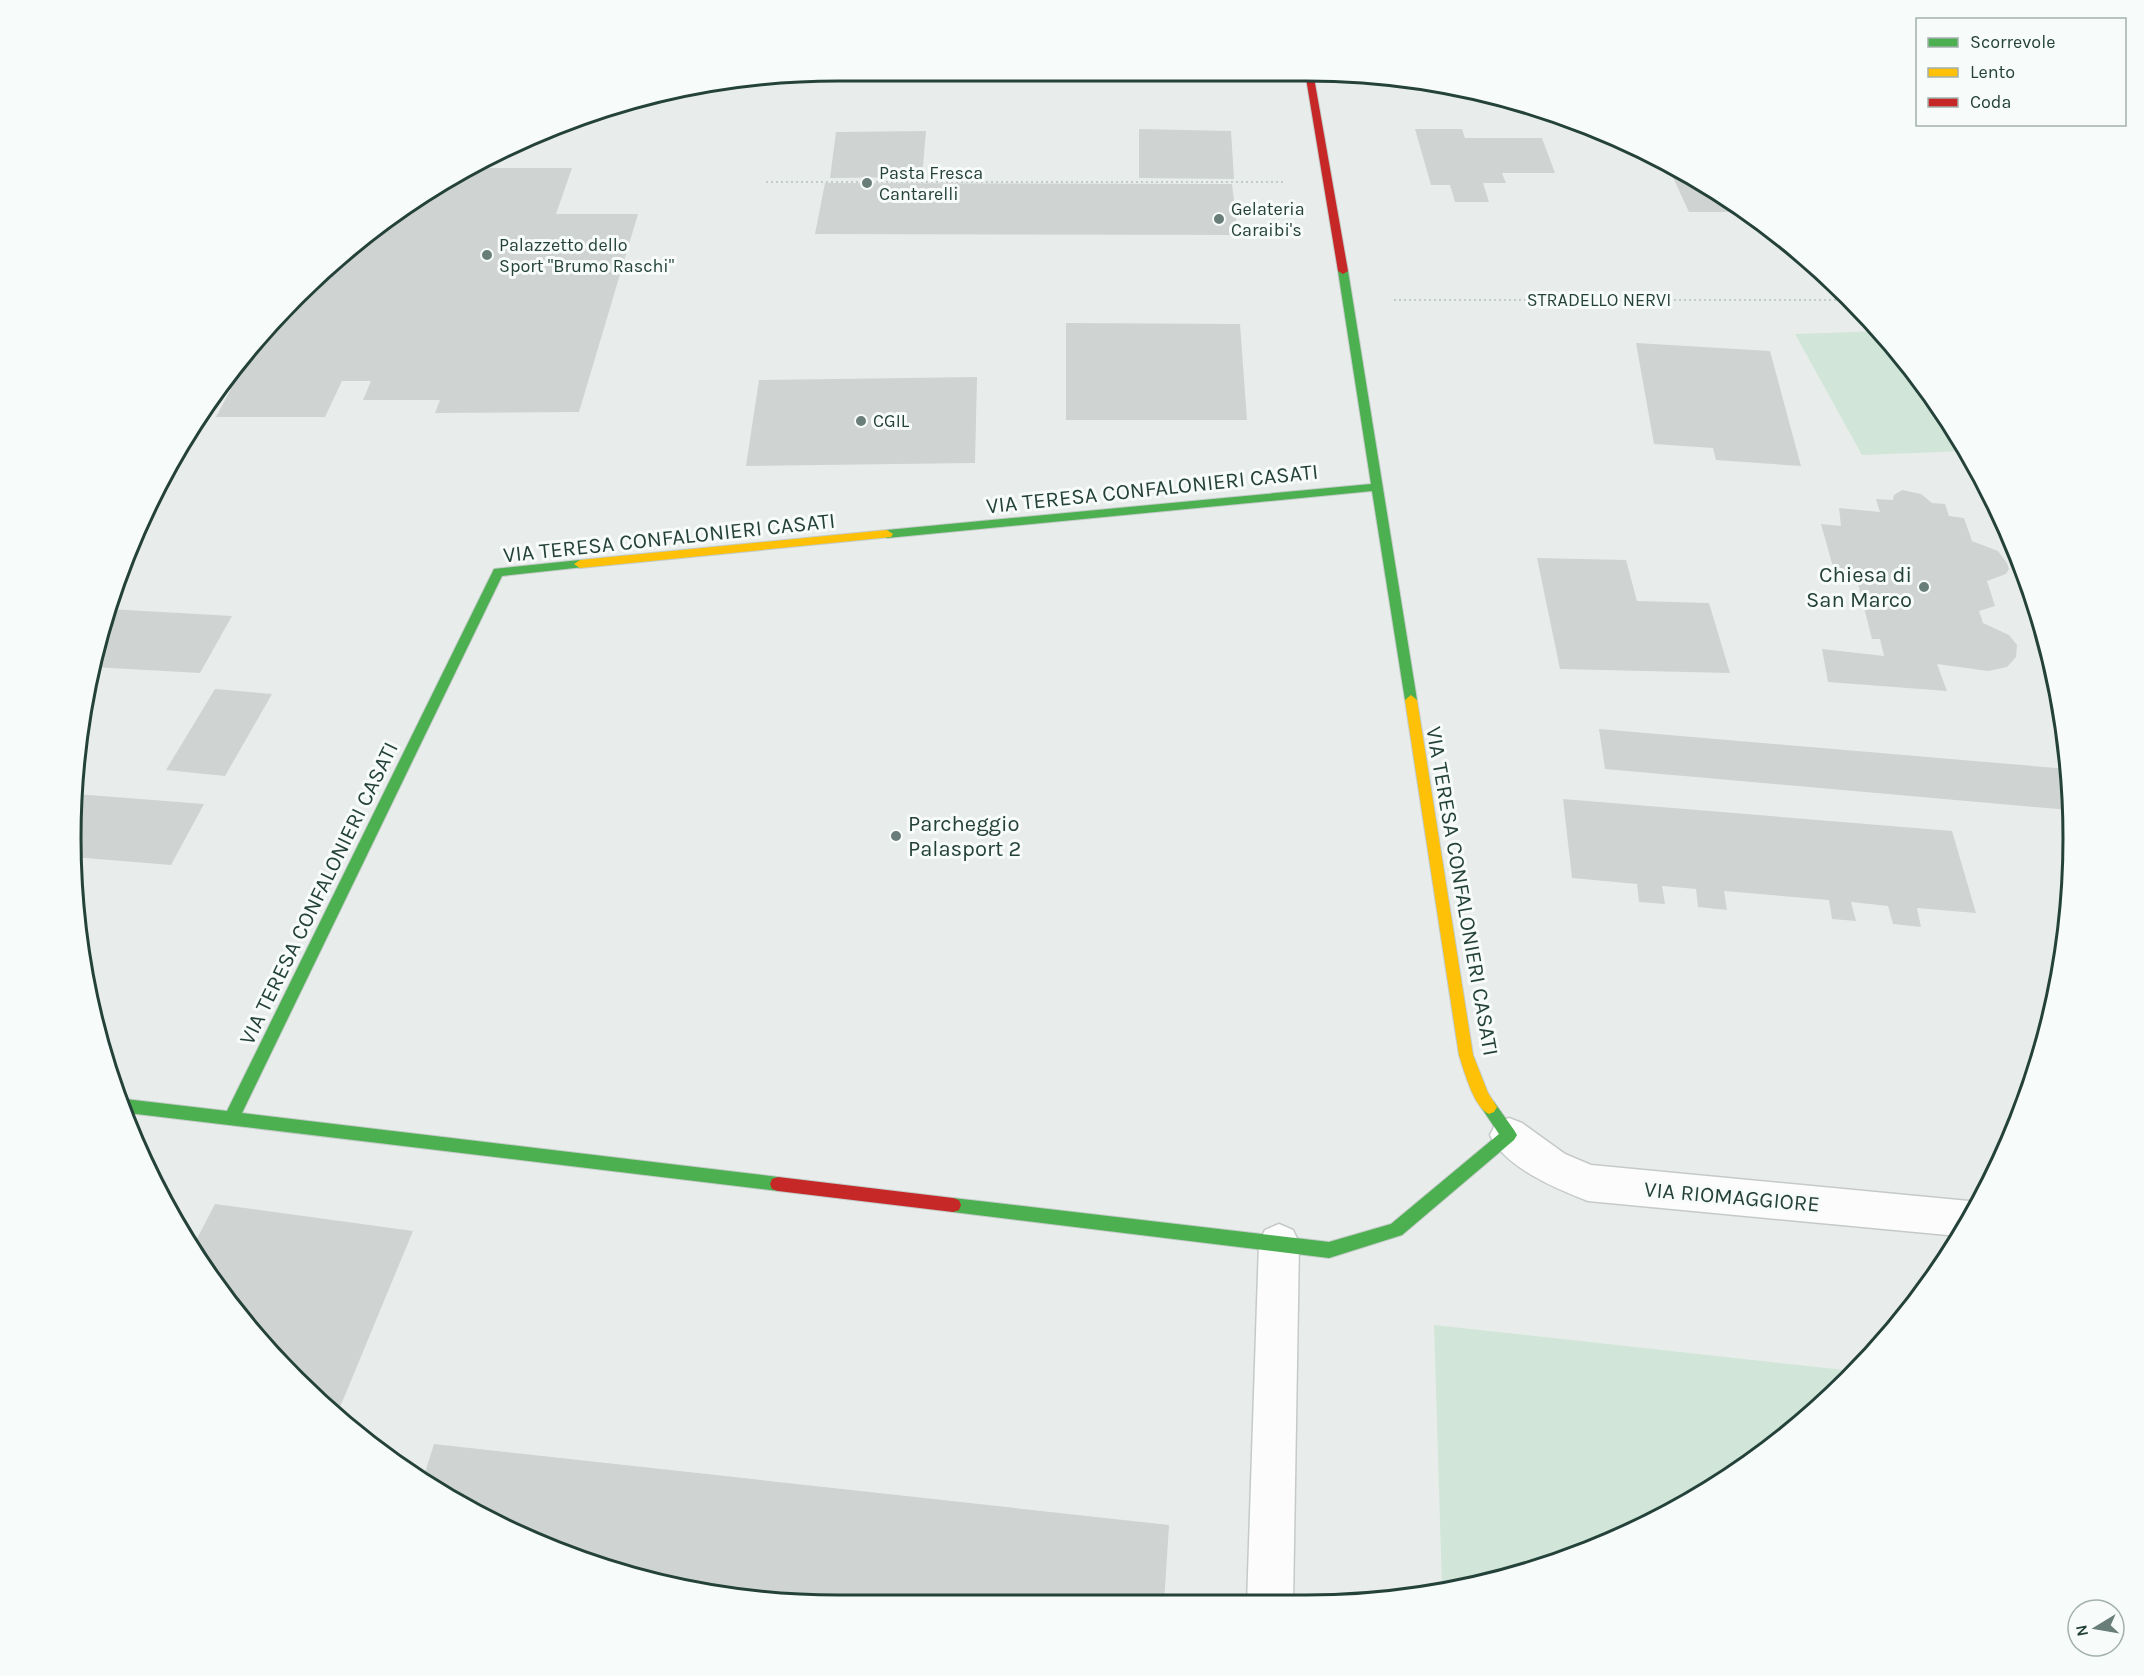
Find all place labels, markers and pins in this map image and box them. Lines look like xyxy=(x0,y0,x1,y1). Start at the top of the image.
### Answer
place label: Pasta Fresca Cantarelli xyxy=(879,162,983,205)
marker: Pasta Fresca Cantarelli xyxy=(860,176,874,190)
place label: Gelateria Caraibi's xyxy=(1231,198,1305,241)
marker: Gelateria Caraibi's xyxy=(1212,212,1226,226)
place label: Palazzetto dello Sport "Brumo Raschi" xyxy=(499,234,674,277)
marker: Palazzetto dello Sport "Brumo Raschi" xyxy=(480,248,494,262)
place label: CGIL xyxy=(873,410,910,432)
marker: CGIL xyxy=(854,414,868,428)
place label: Chiesa di San Marco xyxy=(1806,562,1912,613)
marker: Chiesa di San Marco xyxy=(1917,580,1931,594)
place label: Parcheggio Palasport 2 xyxy=(908,811,1021,862)
marker: Parcheggio Palasport 2 xyxy=(889,829,903,843)

